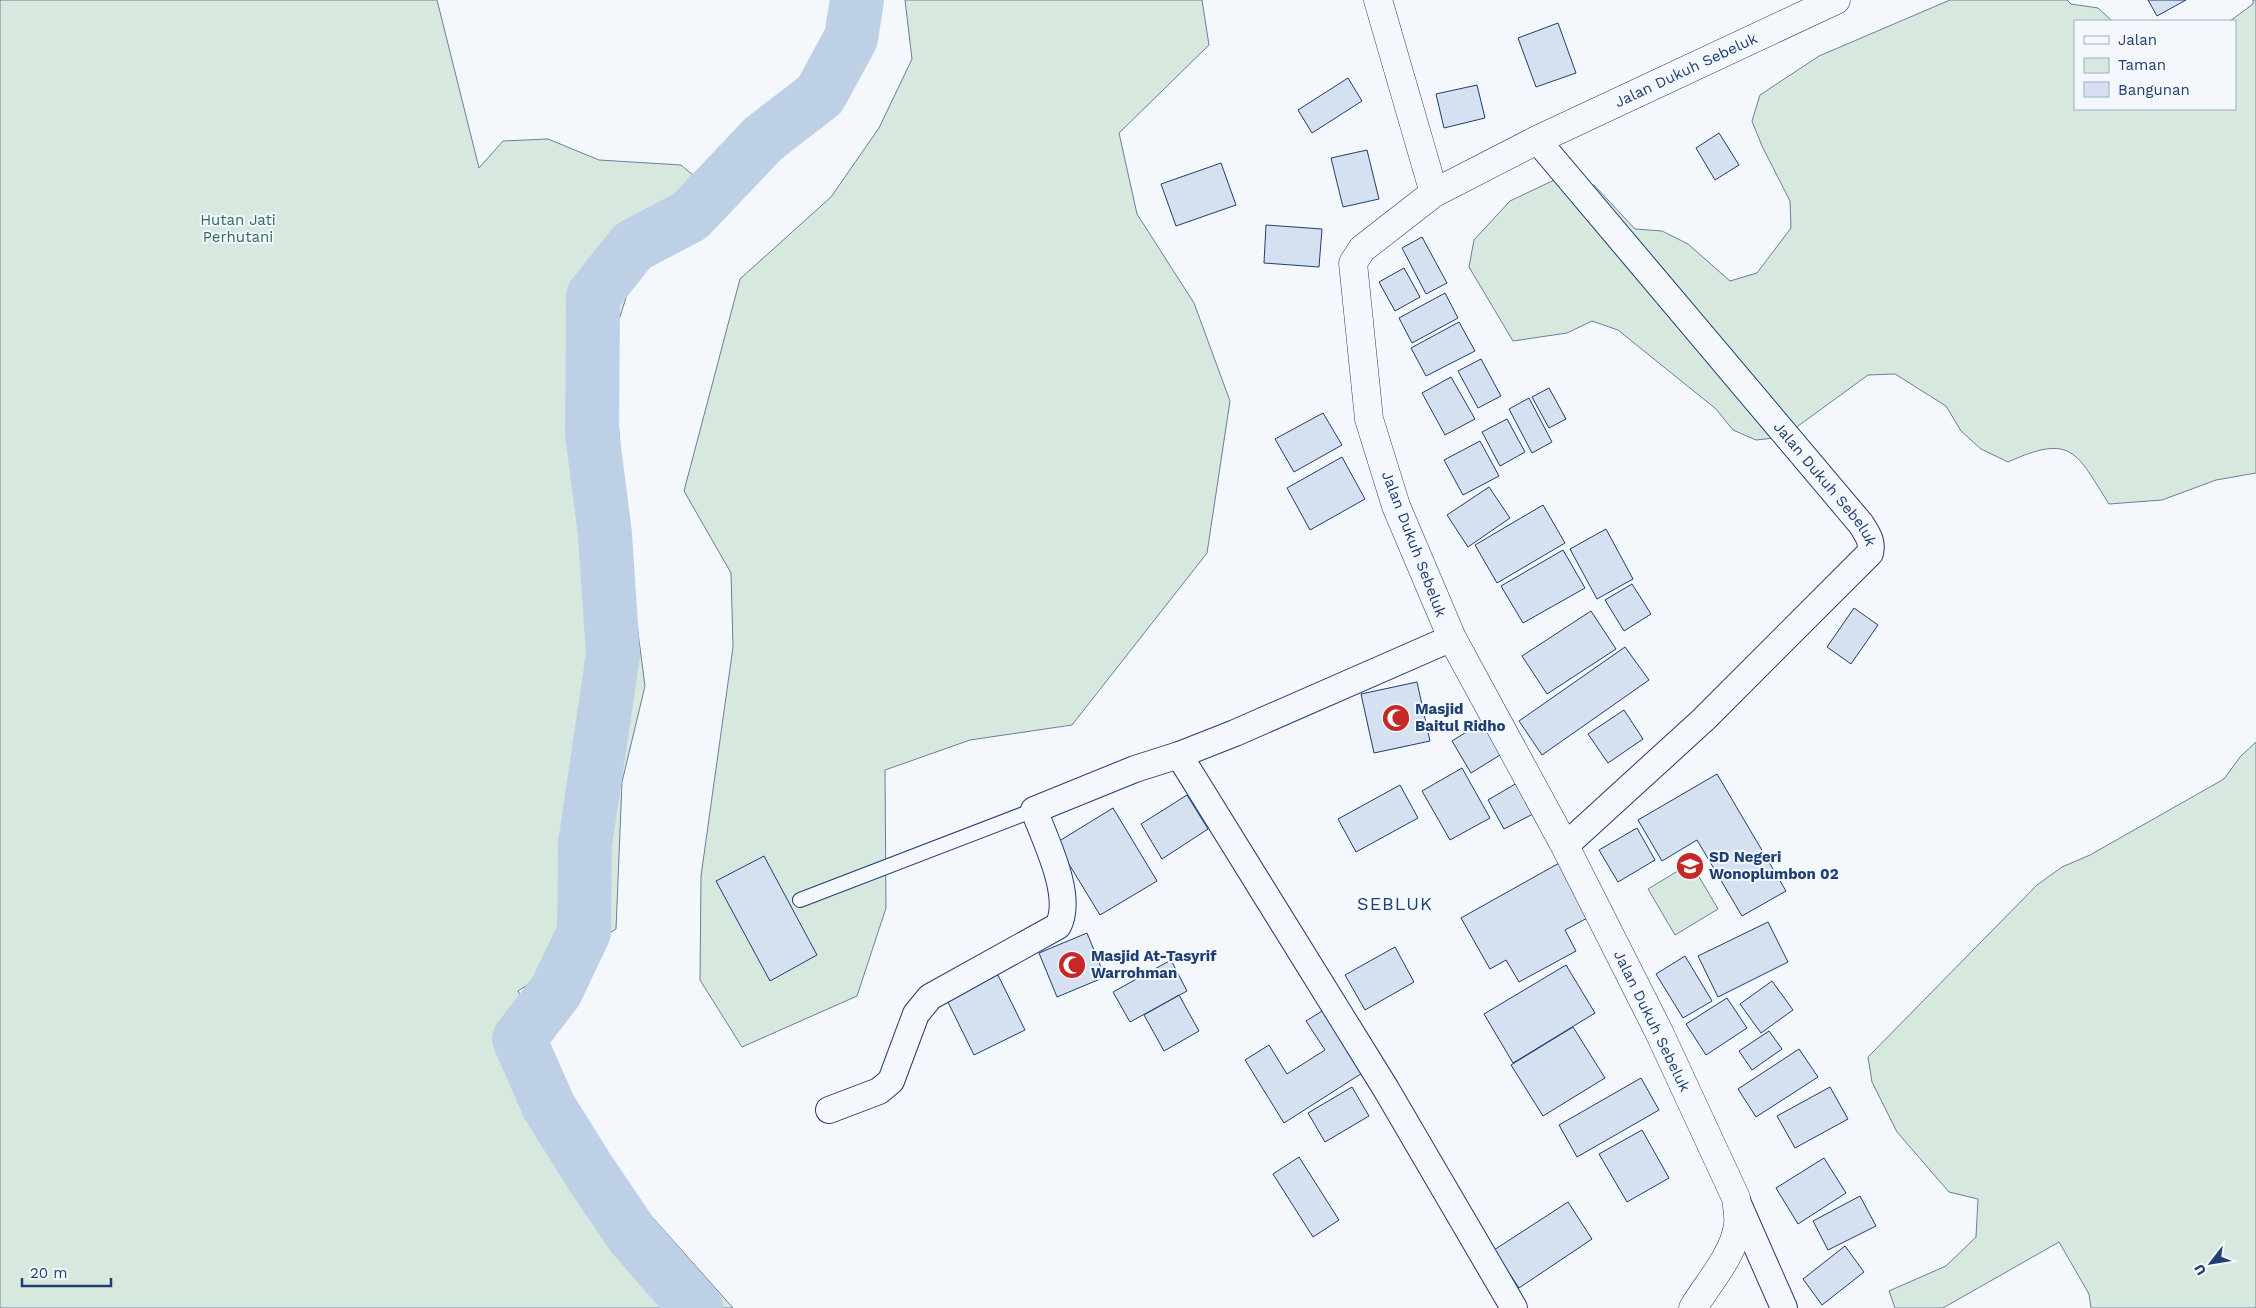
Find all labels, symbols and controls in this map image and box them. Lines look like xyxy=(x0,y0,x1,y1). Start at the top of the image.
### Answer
legend xyxy=(2074,20,2236,110)
street label: Jalan Dukuh Sebeluk xyxy=(1612,29,1761,111)
text: Jalan xyxy=(2118,31,2157,49)
text: Taman xyxy=(2118,56,2166,74)
text: Bangunan xyxy=(2118,81,2190,99)
park label: Hutan Jati Perhutani xyxy=(200,211,276,246)
street label: Jalan Dukuh Sebeluk xyxy=(1770,418,1880,548)
street label: Jalan Dukuh Sebeluk xyxy=(1378,468,1450,620)
place label: Masjid Baitul Ridho xyxy=(1415,700,1506,735)
mosque icon: Masjid Baitul Ridho xyxy=(1381,703,1411,733)
place label: SD Negeri Wonoplumbon 02 xyxy=(1709,848,1839,883)
school or university icon: SD Negeri Wonoplumbon 02 xyxy=(1675,851,1705,881)
district label: SEBLUK xyxy=(1357,893,1433,914)
place label: Masjid At-Tasyrif Warrohman xyxy=(1091,947,1217,982)
street label: Jalan Dukuh Sebeluk xyxy=(1610,947,1694,1095)
mosque icon: Masjid At-Tasyrif Warrohman xyxy=(1057,950,1087,980)
north arrow xyxy=(2186,1238,2236,1288)
scale bar xyxy=(22,1256,111,1288)
text: U xyxy=(2190,1261,2209,1278)
text: 20 m xyxy=(30,1264,68,1282)

